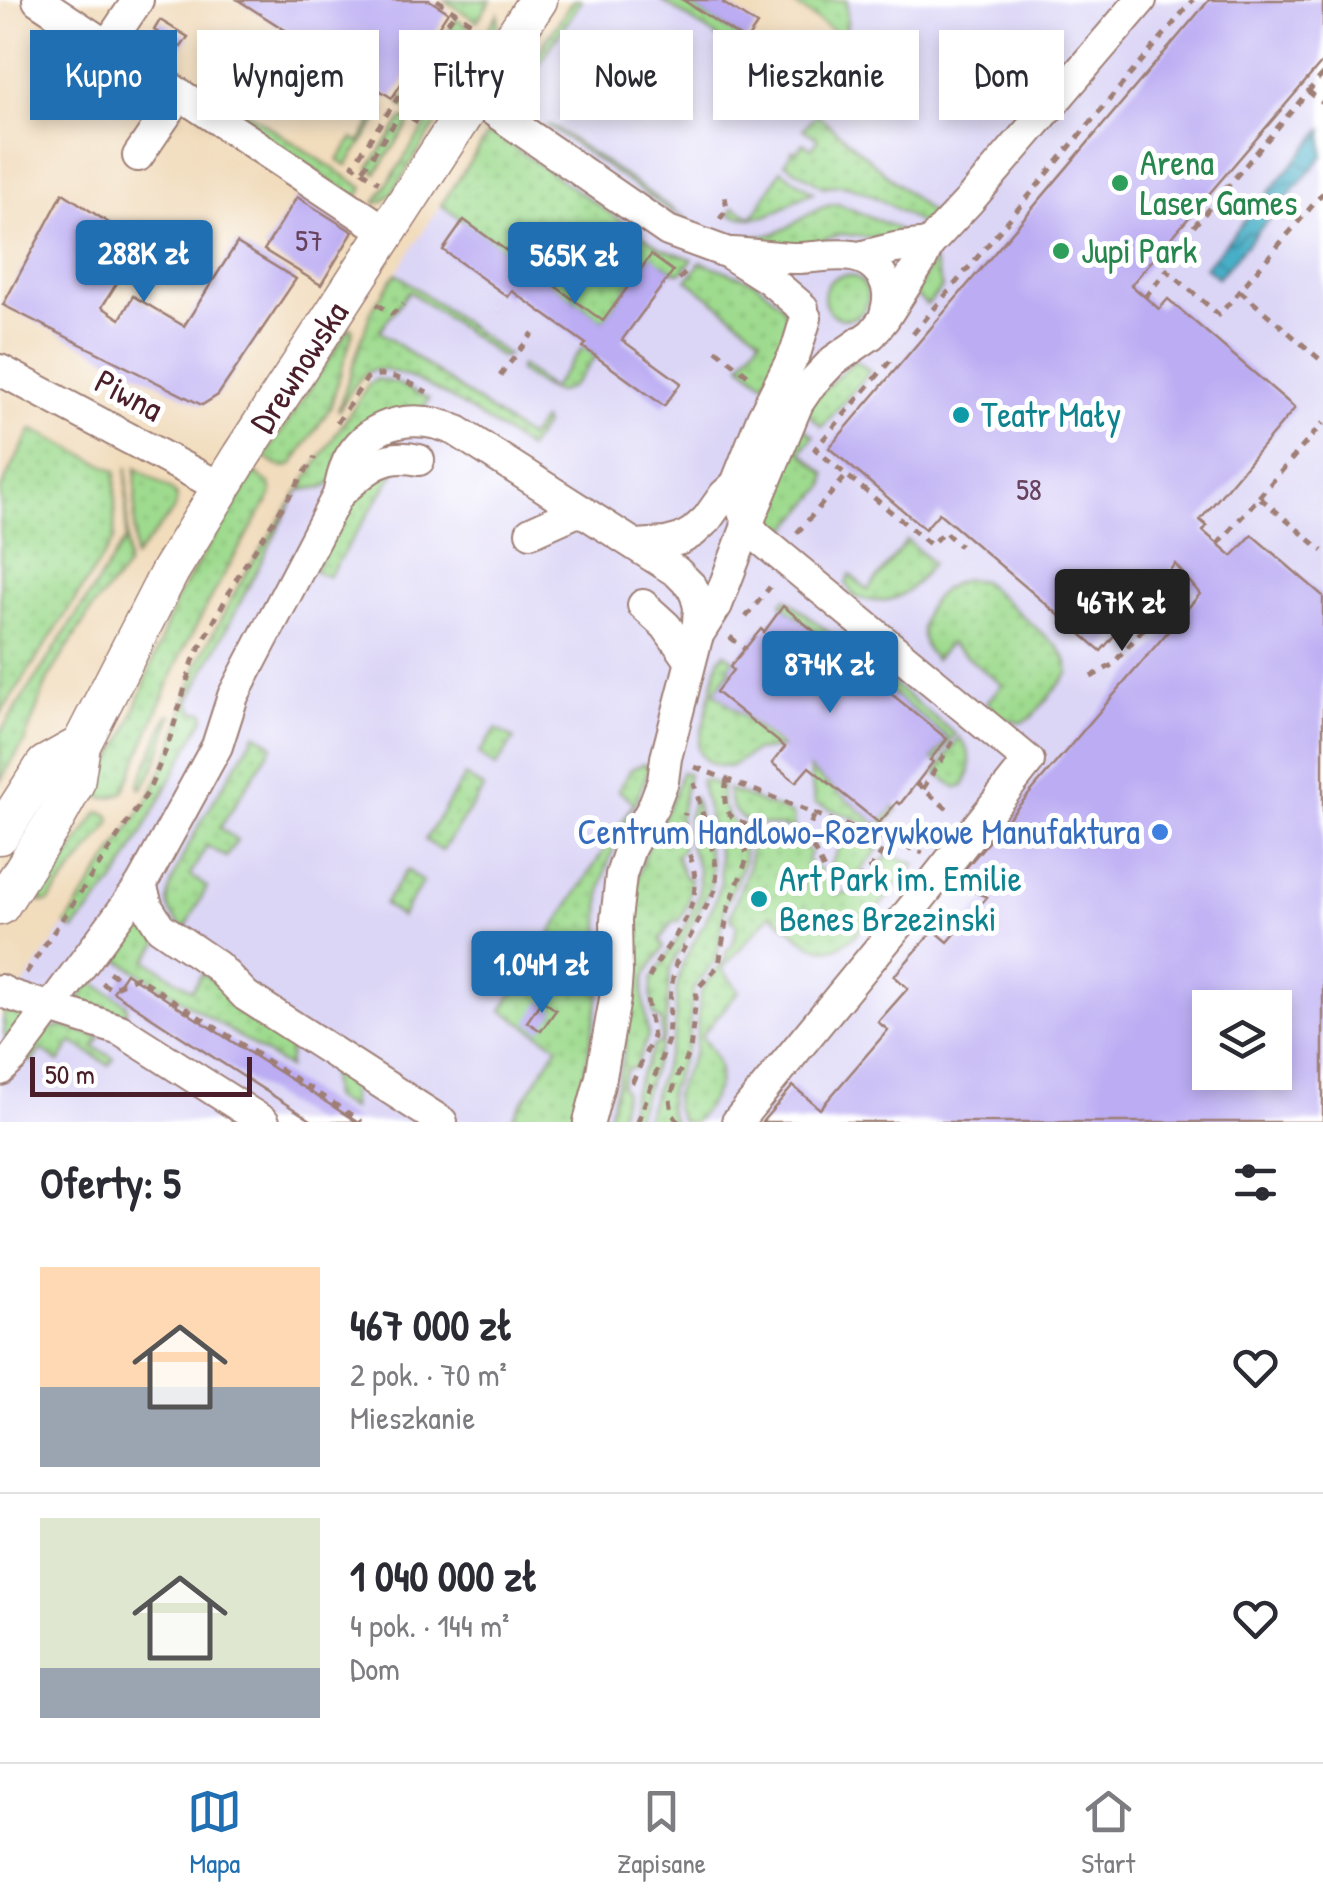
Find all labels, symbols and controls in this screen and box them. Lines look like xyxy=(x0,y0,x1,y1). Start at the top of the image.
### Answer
chip: Kupno xyxy=(30,30,177,120)
chip: Wynajem xyxy=(197,30,379,120)
chip: Filtry xyxy=(399,30,540,120)
chip: Nowe xyxy=(560,30,693,120)
chip: Mieszkanie xyxy=(713,30,919,120)
chip: Dom xyxy=(939,30,1064,120)
place label: Arena Laser Games xyxy=(1140,139,1297,226)
marker: Arena Laser Games xyxy=(1109,172,1131,194)
pin: 288K zł xyxy=(52,220,236,305)
house number: 57 xyxy=(295,220,323,260)
pin: 565K zł xyxy=(483,222,667,307)
place label: Jupi Park xyxy=(1081,227,1197,274)
text: 288K zł xyxy=(98,231,190,274)
text: 565K zł xyxy=(530,233,620,276)
marker: Jupi Park xyxy=(1050,240,1072,262)
street label: Drewnowska xyxy=(239,292,359,442)
street label: Piwna xyxy=(87,357,172,432)
place label: Teatr Mały xyxy=(981,391,1121,438)
marker: Teatr Mały xyxy=(950,404,972,426)
house number: 58 xyxy=(1016,469,1042,509)
pin: 467K zł xyxy=(1030,569,1214,654)
text: 467K zł xyxy=(1077,580,1167,623)
pin: 874K zł xyxy=(738,631,922,716)
text: 874K zł xyxy=(784,642,876,685)
place label: Centrum Handlowo-Rozrywkowe Manufaktura xyxy=(578,808,1140,855)
marker: Centrum Handlowo-Rozrywkowe Manufaktura xyxy=(1149,821,1171,843)
place label: Art Park im. Emilie Benes Brzezinski xyxy=(779,855,1022,942)
marker: Art Park im. Emilie Benes Brzezinski xyxy=(748,888,770,910)
pin: 1.04M zł xyxy=(439,931,645,1016)
text: 1.04M zł xyxy=(493,942,591,985)
map controls xyxy=(1192,990,1292,1090)
button: layers xyxy=(1192,990,1292,1090)
scale bar xyxy=(30,1052,252,1096)
text: 50 m xyxy=(45,1055,95,1093)
text: Oferty: 5 xyxy=(40,1154,181,1211)
icon: filters xyxy=(1228,1155,1283,1210)
text: 467 000 zł xyxy=(350,1296,513,1353)
icon: home xyxy=(120,1307,240,1427)
icon: heart xyxy=(1228,1340,1283,1395)
text: 2 pok. · 70 m² xyxy=(350,1353,507,1396)
text: Mieszkanie xyxy=(350,1396,475,1439)
text: 1 040 000 zł xyxy=(350,1547,538,1604)
icon: home xyxy=(120,1558,240,1678)
icon: heart xyxy=(1228,1591,1283,1646)
text: 4 pok. · 144 m² xyxy=(350,1604,509,1647)
text: Dom xyxy=(350,1647,400,1690)
tab: Mapa xyxy=(187,1784,242,1882)
tab: Zapisane xyxy=(617,1784,706,1882)
tab: Start xyxy=(1081,1784,1136,1882)

